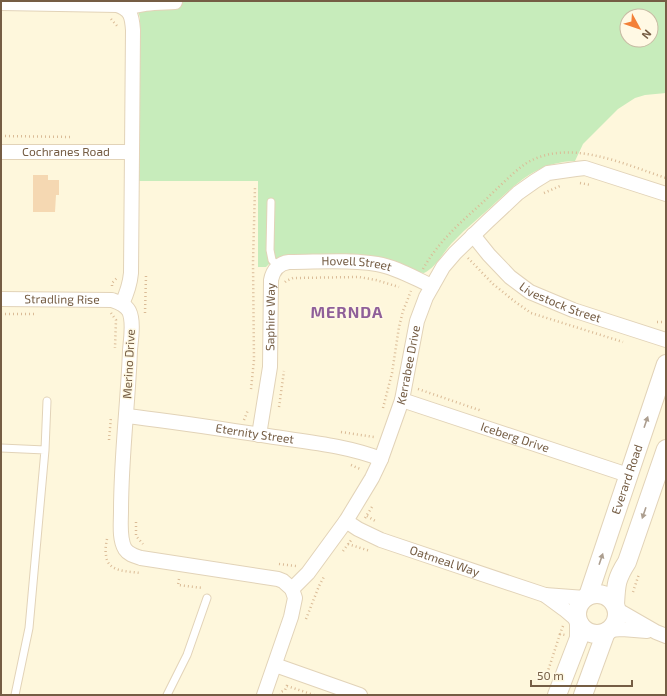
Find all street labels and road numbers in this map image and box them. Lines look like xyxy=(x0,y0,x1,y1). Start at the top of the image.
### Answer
street label: Cochranes Road xyxy=(22,144,110,158)
street label: Hovell Street xyxy=(321,253,394,273)
street label: Livestock Street xyxy=(517,279,604,325)
street label: Saphire Way xyxy=(262,282,277,351)
street label: Stradling Rise xyxy=(24,291,100,306)
street label: Kerrabee Drive xyxy=(393,324,422,406)
street label: Merino Drive xyxy=(119,329,137,399)
street label: Iceberg Drive xyxy=(479,419,551,454)
street label: Eternity Street xyxy=(215,420,295,446)
street label: Everard Road xyxy=(608,442,644,516)
street label: Oatmeal Way xyxy=(408,542,482,579)

